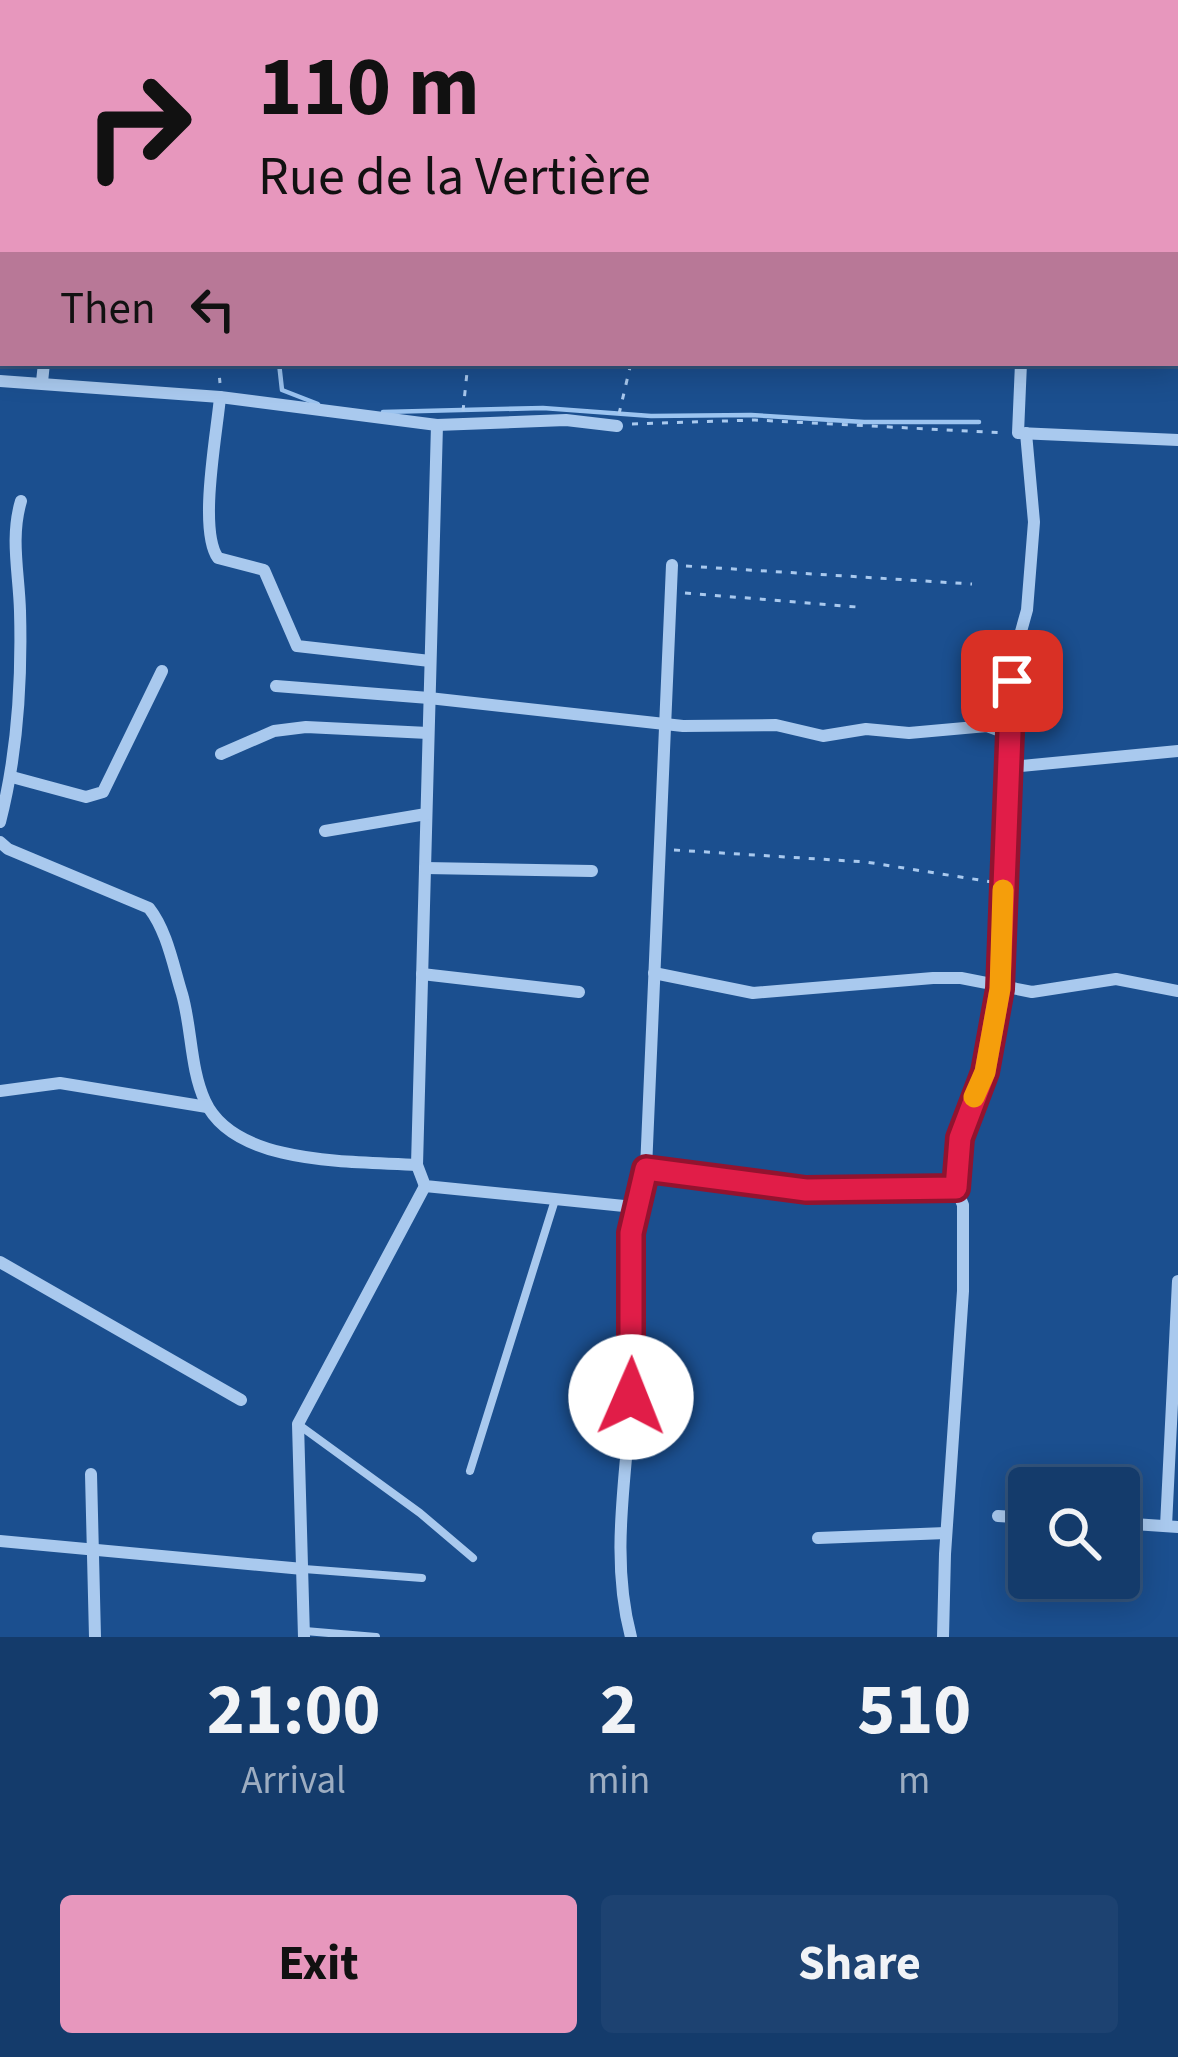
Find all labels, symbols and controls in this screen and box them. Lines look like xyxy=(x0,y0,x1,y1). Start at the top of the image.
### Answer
text: 110 m xyxy=(258,28,480,148)
icon: right xyxy=(60,48,216,204)
text: Rue de la Vertière xyxy=(258,139,651,216)
icon: left xyxy=(180,276,246,342)
text: Then xyxy=(60,277,156,341)
pin xyxy=(961,630,1063,732)
icon: arrive xyxy=(979,648,1045,714)
position arrow xyxy=(568,1334,694,1460)
map controls xyxy=(1008,1467,1140,1599)
button: search xyxy=(1008,1467,1140,1599)
text: 21:00 xyxy=(207,1659,380,1762)
text: 2 xyxy=(600,1659,638,1762)
text: 510 xyxy=(857,1659,971,1762)
text: Arrival xyxy=(241,1753,346,1809)
text: min xyxy=(587,1753,650,1809)
text: m xyxy=(898,1753,930,1809)
button: Exit xyxy=(60,1895,577,2033)
button: Share xyxy=(601,1895,1118,2033)

